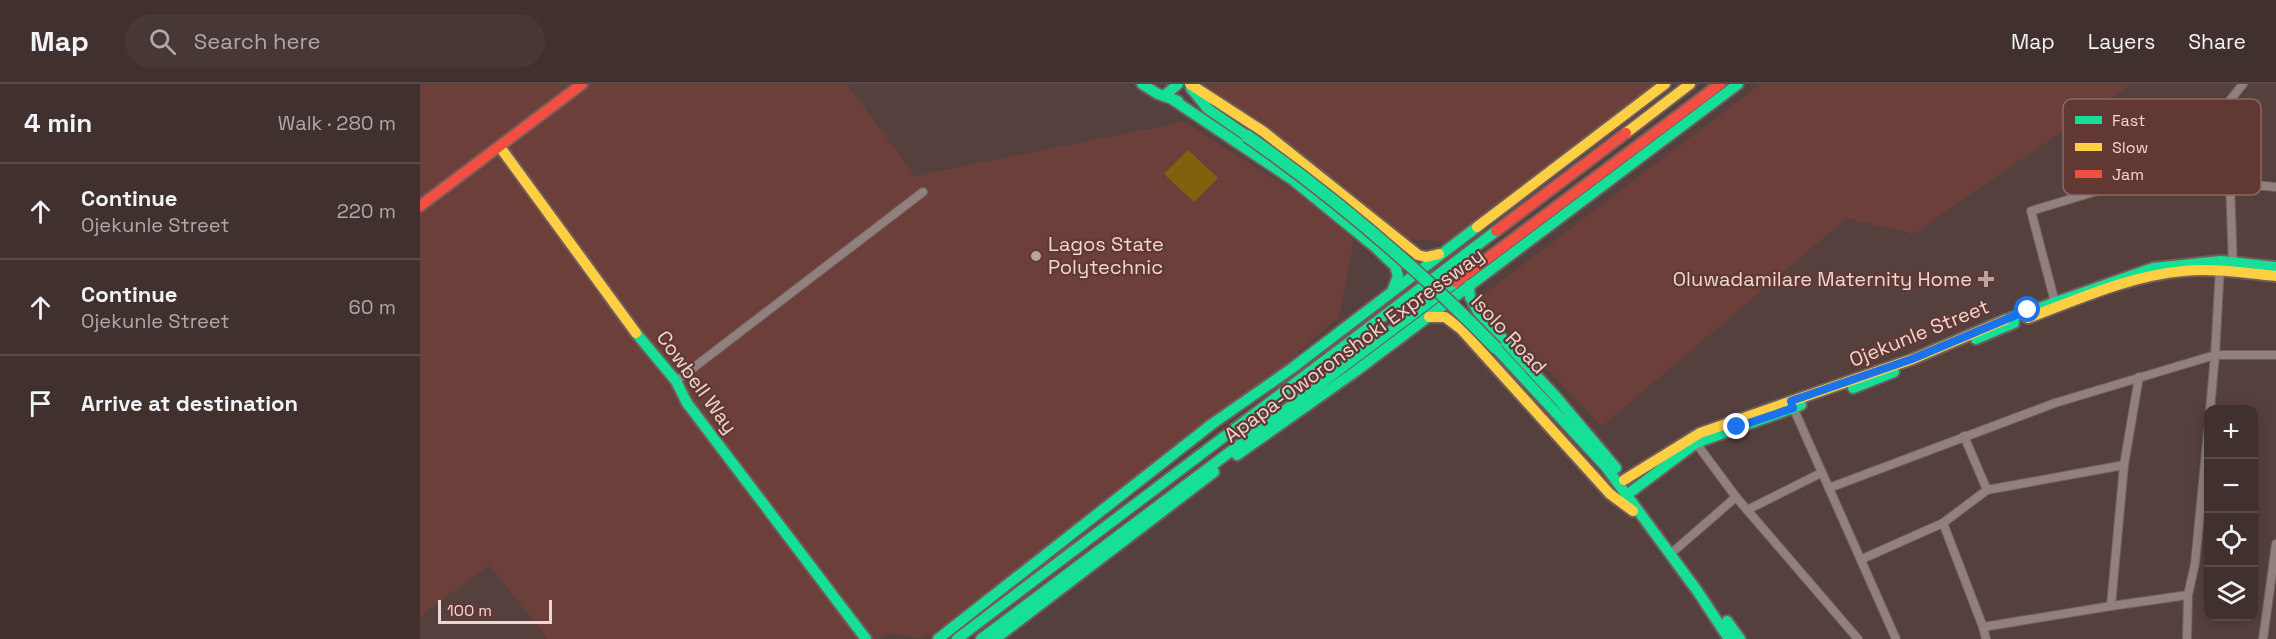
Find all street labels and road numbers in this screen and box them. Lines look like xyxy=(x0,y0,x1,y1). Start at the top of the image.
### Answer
street label: Apapa-Oworonshoki Expressway xyxy=(1219,242,1489,448)
street label: Isolo Road xyxy=(1466,289,1552,379)
street label: Ojekunle Street xyxy=(1845,293,1993,373)
street label: Cowbell Way xyxy=(651,325,743,439)

